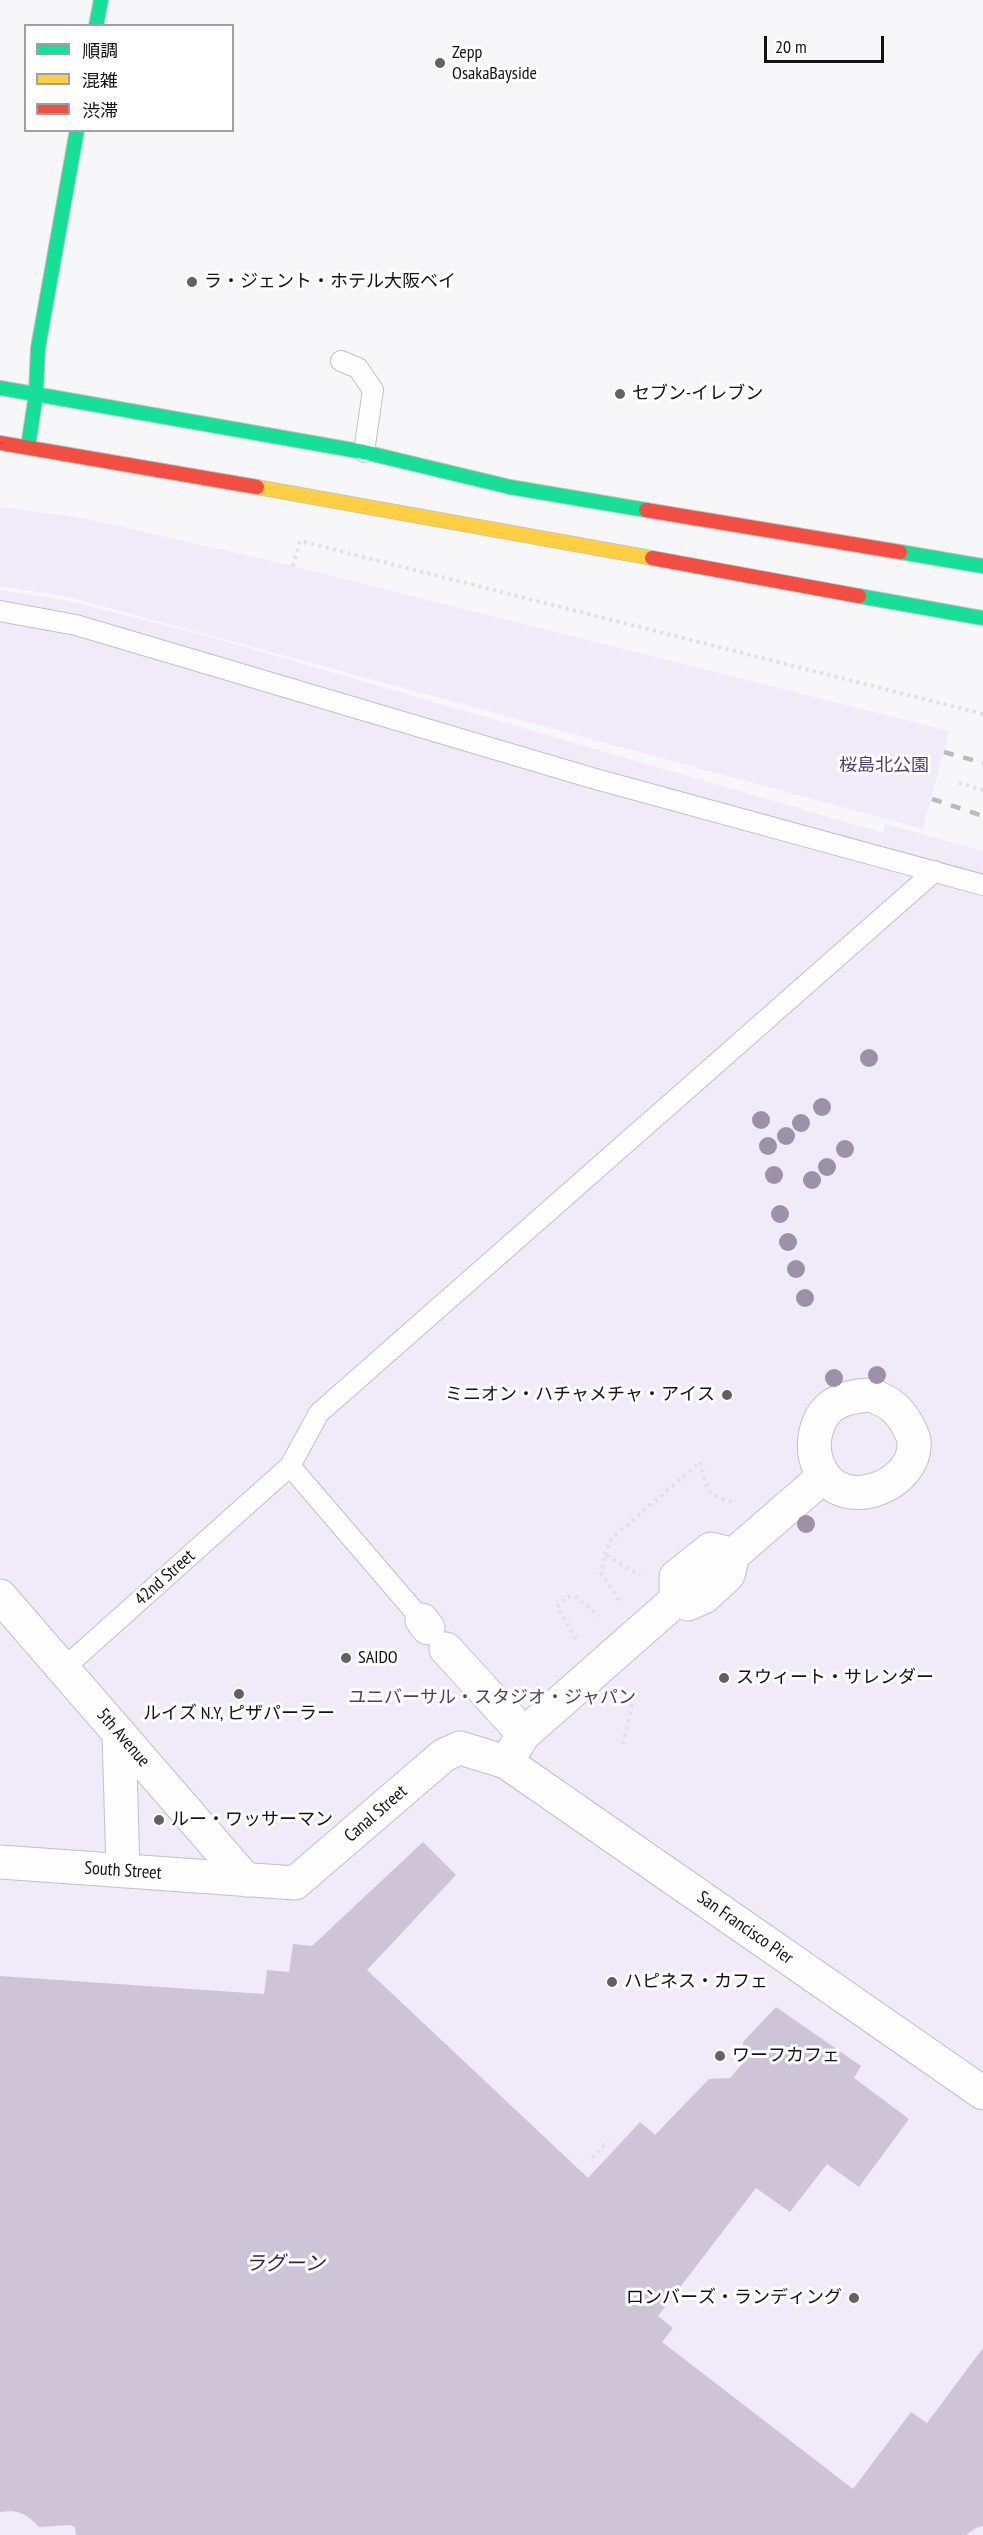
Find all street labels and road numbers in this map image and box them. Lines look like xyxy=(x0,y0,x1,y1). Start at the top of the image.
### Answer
street label: 42nd Street xyxy=(131,1546,199,1610)
street label: 5th Avenue xyxy=(92,1704,154,1772)
street label: Canal Street xyxy=(340,1781,412,1847)
street label: South Street xyxy=(84,1858,162,1884)
street label: San Francisco Pier xyxy=(693,1887,797,1969)

